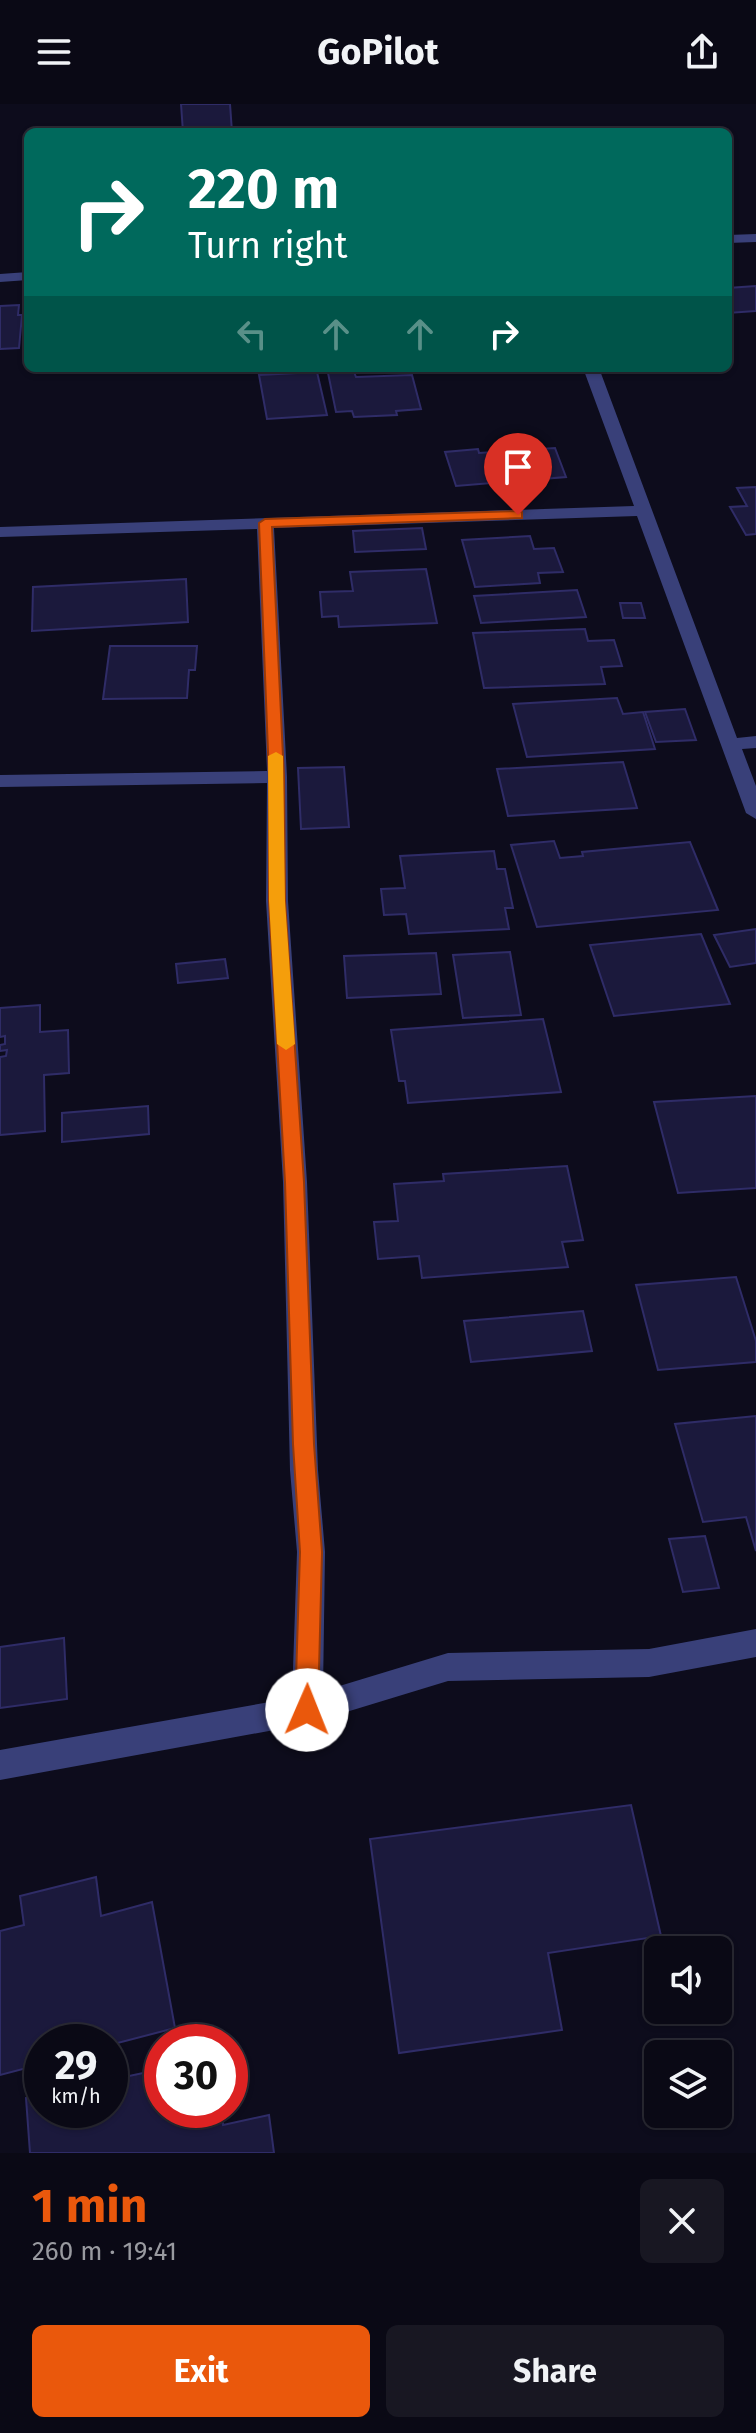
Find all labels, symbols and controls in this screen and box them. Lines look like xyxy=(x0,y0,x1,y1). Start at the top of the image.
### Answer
icon: menu xyxy=(32,30,76,74)
text: GoPilot xyxy=(317,30,439,74)
icon: share xyxy=(680,30,724,74)
text: 220 m xyxy=(188,156,339,223)
icon: right xyxy=(56,160,160,264)
text: Turn right xyxy=(188,224,348,268)
icon: left xyxy=(230,312,274,356)
icon: ahead xyxy=(314,312,358,356)
icon: ahead xyxy=(398,312,442,356)
icon: right xyxy=(482,312,526,356)
pin xyxy=(484,433,552,515)
icon: arrive xyxy=(496,445,540,489)
position arrow xyxy=(265,1668,349,1752)
map controls xyxy=(644,1936,732,2128)
button: sound xyxy=(644,1936,732,2024)
speed limit sign: 30 xyxy=(144,2024,248,2128)
button: layers xyxy=(644,2040,732,2128)
text: 29 xyxy=(55,2042,97,2090)
text: km/h xyxy=(51,2084,101,2108)
text: 1 min xyxy=(32,2177,147,2235)
button: close xyxy=(640,2179,724,2263)
text: 260 m · 19:41 xyxy=(32,2236,177,2267)
button: Exit xyxy=(32,2325,370,2417)
button: Share xyxy=(386,2325,724,2417)

